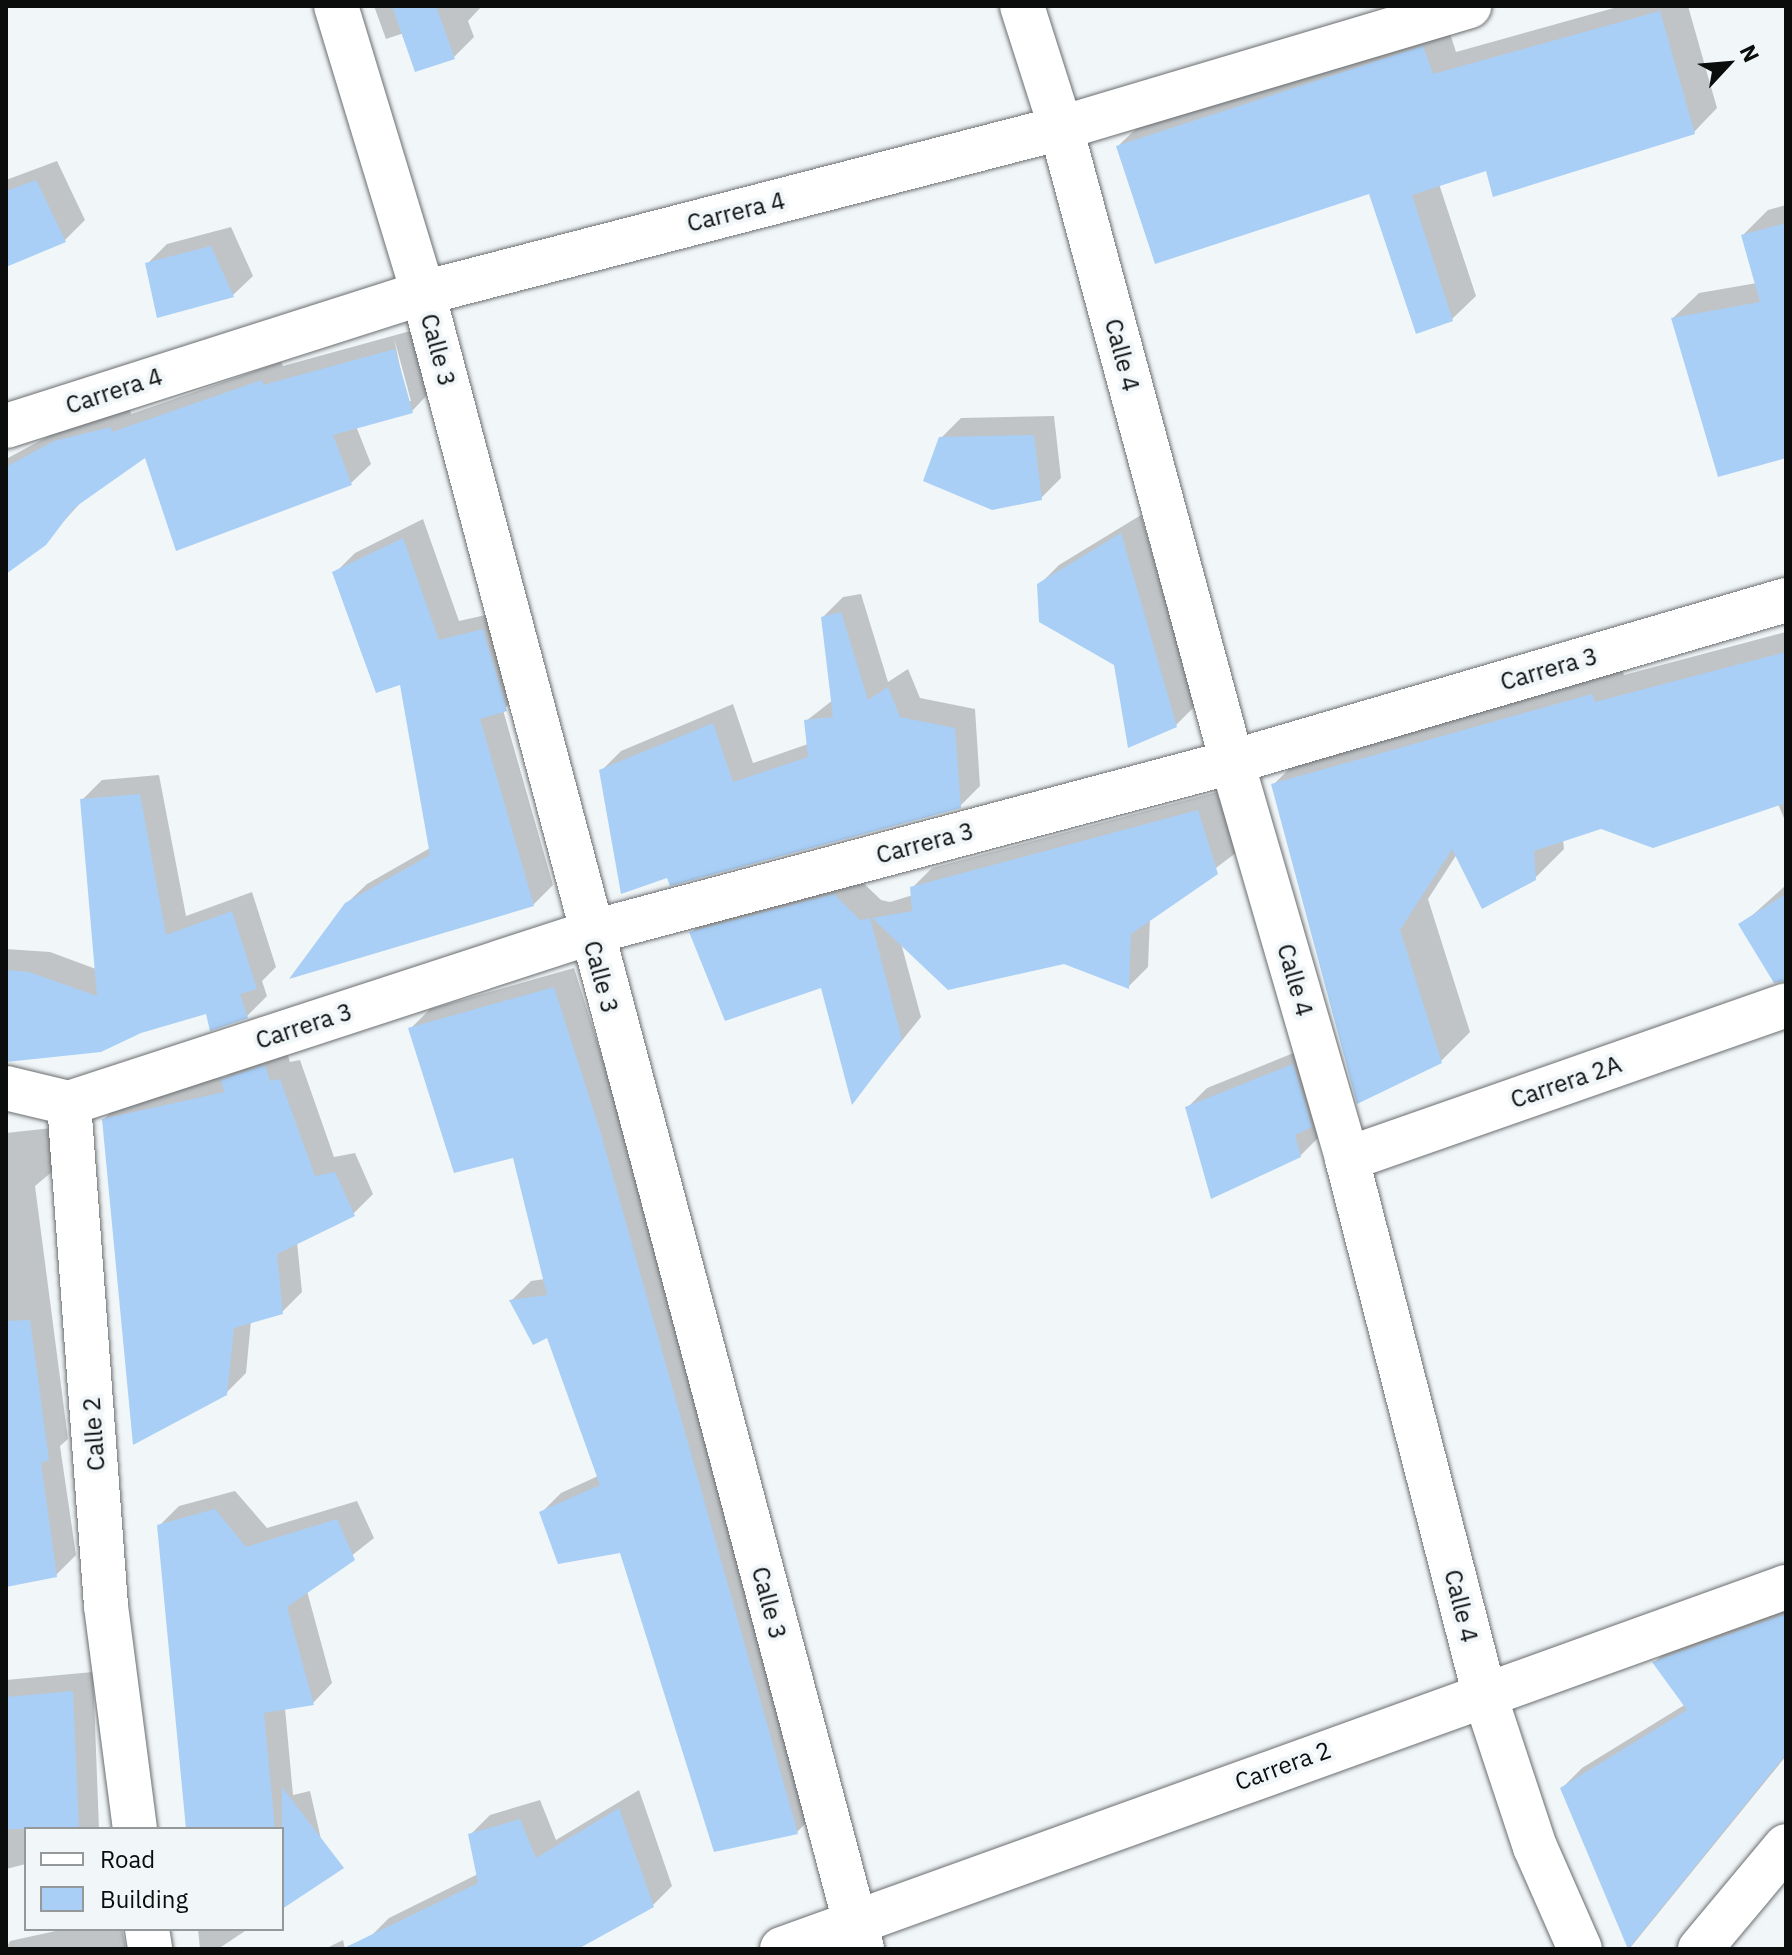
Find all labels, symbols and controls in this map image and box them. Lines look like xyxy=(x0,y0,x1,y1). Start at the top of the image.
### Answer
north arrow xyxy=(1688,24,1768,104)
text: N xyxy=(1733,40,1767,67)
street label: Carrera 4 xyxy=(684,186,788,238)
street label: Calle 3 xyxy=(415,311,461,389)
street label: Calle 4 xyxy=(1099,316,1145,394)
street label: Carrera 4 xyxy=(62,362,166,420)
street label: Carrera 3 xyxy=(1497,641,1601,697)
street label: Carrera 3 xyxy=(873,816,977,870)
street label: Calle 3 xyxy=(578,938,624,1016)
street label: Calle 4 xyxy=(1271,941,1319,1019)
street label: Carrera 3 xyxy=(252,997,356,1055)
street label: Carrera 2A xyxy=(1507,1050,1625,1114)
street label: Calle 2 xyxy=(77,1396,111,1472)
street label: Calle 3 xyxy=(746,1564,792,1642)
street label: Calle 4 xyxy=(1438,1567,1484,1645)
street label: Carrera 2 xyxy=(1231,1735,1335,1797)
legend xyxy=(24,1827,284,1931)
text: Road xyxy=(100,1843,155,1875)
text: Building xyxy=(100,1883,188,1915)

